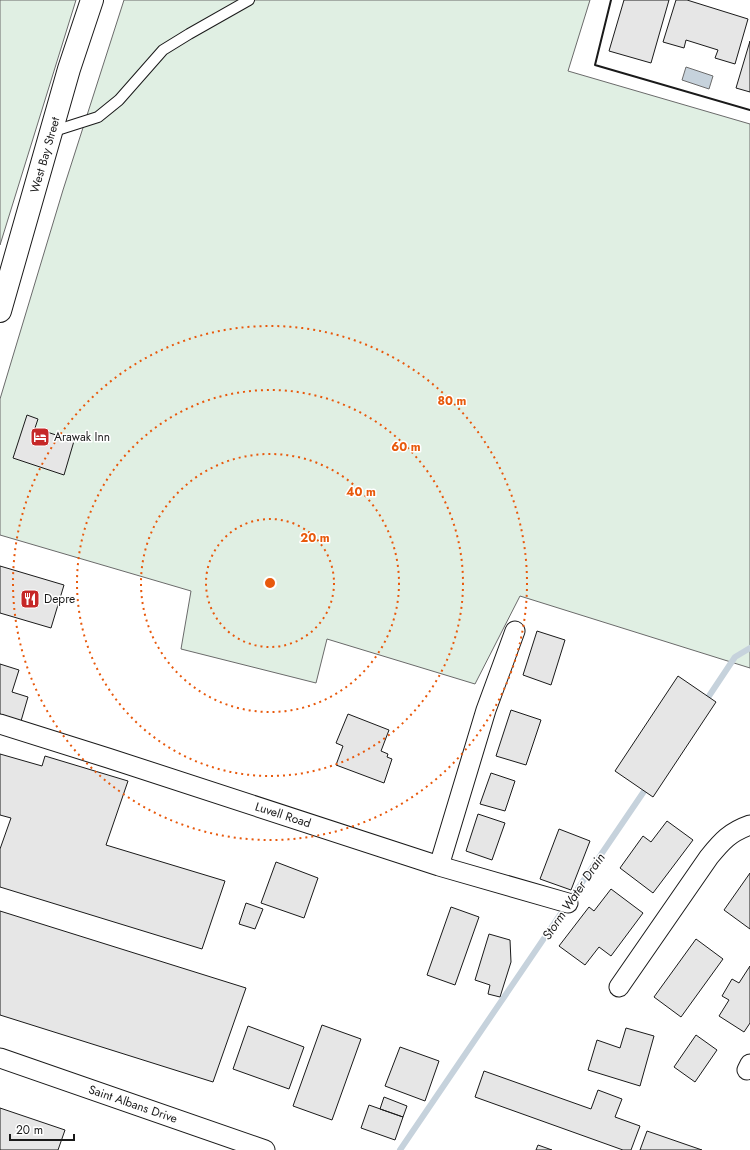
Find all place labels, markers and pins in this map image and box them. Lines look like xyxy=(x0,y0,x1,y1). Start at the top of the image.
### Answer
hotel icon: Arawak Inn xyxy=(29,426,51,448)
place label: Arawak Inn xyxy=(54,428,110,446)
centre of rings xyxy=(263,576,277,590)
restaurant icon: Depre xyxy=(19,588,41,610)
place label: Depre xyxy=(44,590,75,608)

